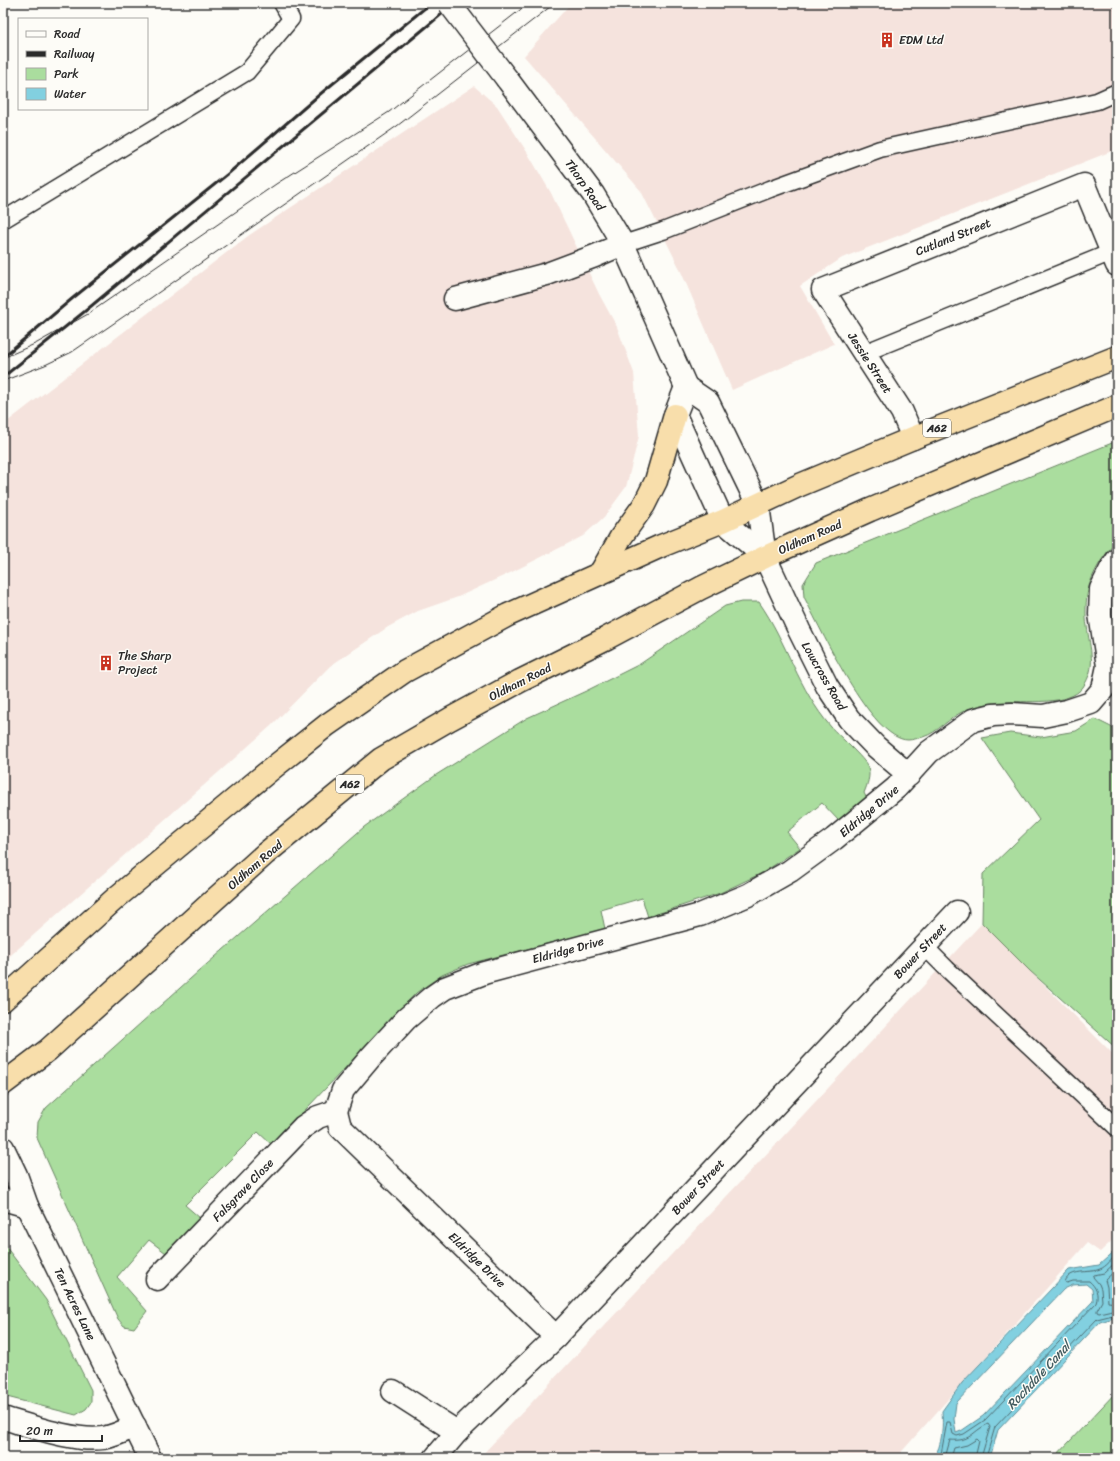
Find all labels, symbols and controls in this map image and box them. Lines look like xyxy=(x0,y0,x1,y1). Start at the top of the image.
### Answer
legend xyxy=(18,18,148,110)
text: Road xyxy=(54,23,81,45)
place label: EDM Ltd xyxy=(899,29,944,51)
building icon: EDM Ltd xyxy=(878,31,896,49)
text: Railway xyxy=(54,43,95,65)
text: Park xyxy=(54,63,79,85)
text: Water xyxy=(54,83,87,105)
street label: Thorp Road xyxy=(559,154,612,217)
street label: Cutland Street xyxy=(912,212,994,262)
street label: Jessie Street xyxy=(841,327,898,398)
road number: A62 xyxy=(923,419,951,437)
street label: Oldham Road xyxy=(775,513,846,561)
street label: Lowcross Road xyxy=(795,637,853,715)
place label: The Sharp Project xyxy=(118,645,172,681)
building icon: The Sharp Project xyxy=(97,654,115,672)
street label: Oldham Road xyxy=(485,656,556,707)
road number: A62 xyxy=(336,775,364,793)
street label: Eldridge Drive xyxy=(834,779,904,843)
street label: Oldham Road xyxy=(222,834,288,896)
street label: Bower Street xyxy=(888,918,952,984)
street label: Eldridge Drive xyxy=(530,930,606,970)
street label: Falsgrave Close xyxy=(207,1153,279,1227)
street label: Bower Street xyxy=(666,1154,730,1220)
street label: Eldridge Drive xyxy=(443,1227,511,1293)
street label: Ten Acres Lane xyxy=(48,1264,102,1344)
water label: Rochdale Canal xyxy=(1000,1333,1078,1415)
scale bar xyxy=(20,1417,102,1443)
text: 20 m xyxy=(26,1420,53,1442)

